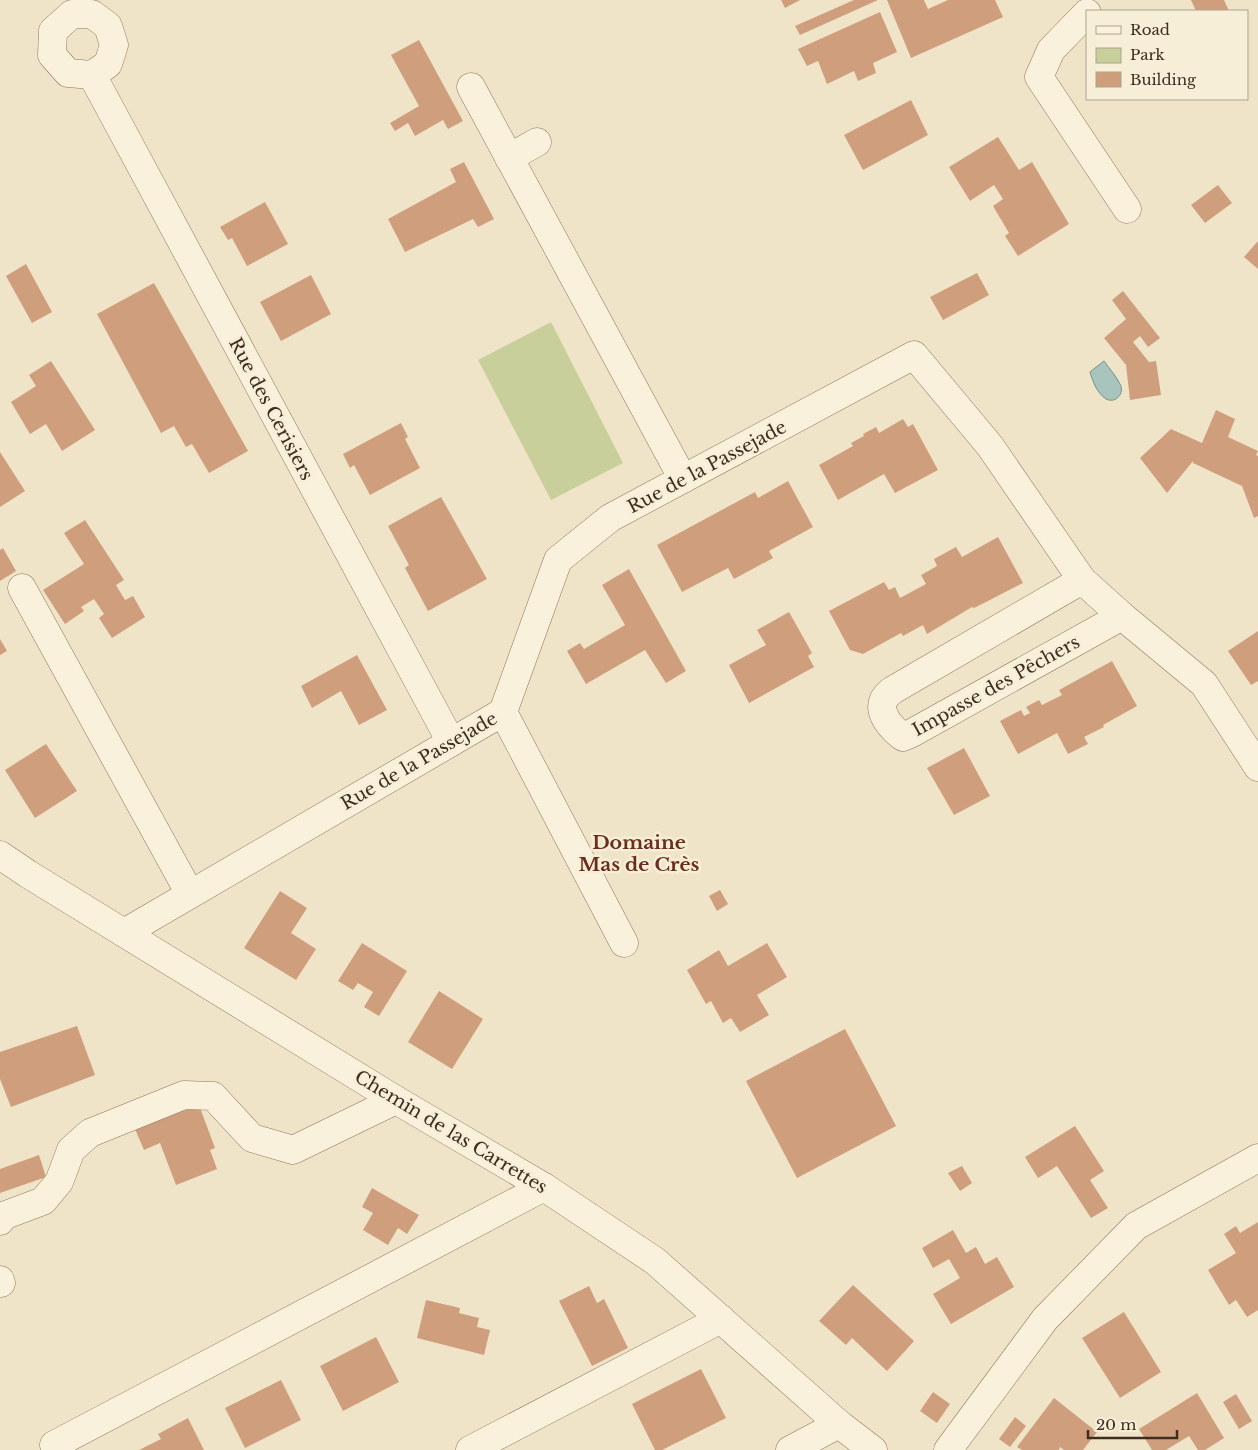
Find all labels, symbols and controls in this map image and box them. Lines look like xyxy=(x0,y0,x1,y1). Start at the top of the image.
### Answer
legend xyxy=(1086,10,1248,100)
text: Road xyxy=(1130,20,1170,39)
text: Park xyxy=(1130,45,1166,64)
text: Building xyxy=(1130,70,1197,89)
street label: Rue des Cerisiers xyxy=(224,334,318,484)
street label: Rue de la Passejade xyxy=(624,416,790,518)
street label: Impasse des Pêchers xyxy=(909,631,1083,741)
street label: Rue de la Passejade xyxy=(337,707,501,815)
district label: Domaine Mas de Crès xyxy=(579,831,700,876)
street label: Chemin de las Carrettes xyxy=(351,1066,551,1198)
scale bar xyxy=(1088,1408,1177,1440)
text: 20 m xyxy=(1096,1415,1136,1434)

